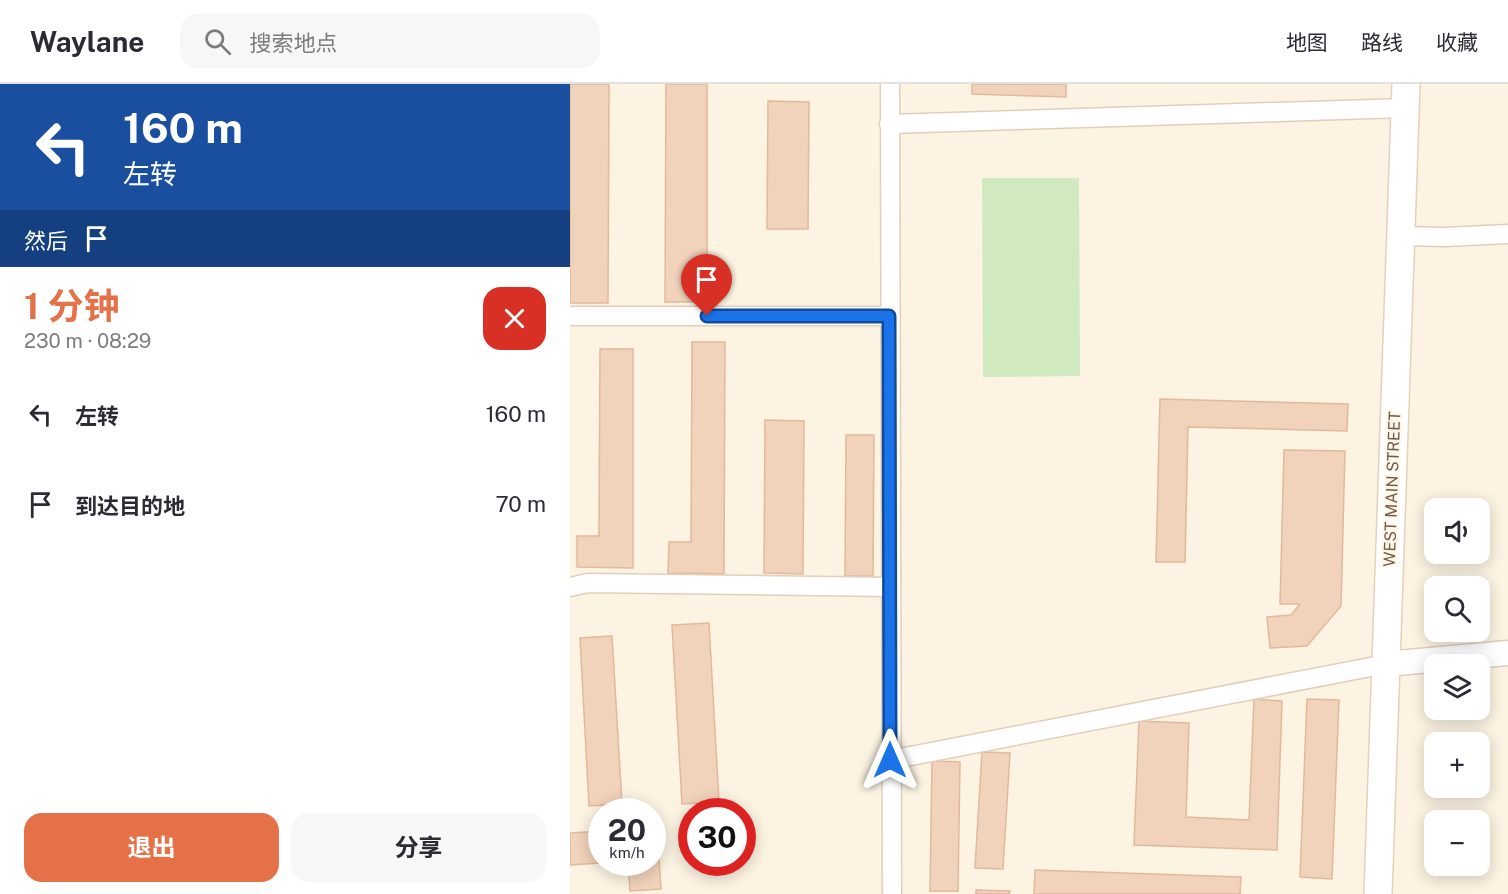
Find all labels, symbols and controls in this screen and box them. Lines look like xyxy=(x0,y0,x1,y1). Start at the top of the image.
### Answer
search box xyxy=(180,14,600,68)
text: Waylane xyxy=(30,25,144,58)
icon: search xyxy=(201,25,234,58)
text: 搜索地点 xyxy=(249,30,337,56)
text: 地图 xyxy=(1286,30,1328,55)
text: 路线 xyxy=(1361,30,1403,55)
text: 收藏 xyxy=(1436,30,1478,55)
text: 160 m xyxy=(123,103,243,152)
icon: left xyxy=(24,108,102,186)
text: 左转 xyxy=(123,158,177,190)
icon: arrive xyxy=(80,222,113,255)
text: 然后 xyxy=(24,228,68,254)
pin xyxy=(681,254,732,316)
icon: arrive xyxy=(690,263,723,296)
text: 1 分钟 xyxy=(24,285,120,327)
button: close xyxy=(483,287,546,350)
text: 230 m · 08:29 xyxy=(24,329,151,353)
icon: left xyxy=(24,398,57,431)
text: 160 m xyxy=(486,401,546,427)
text: 左转 xyxy=(75,403,119,429)
street label: WEST MAIN STREET xyxy=(1380,410,1404,567)
icon: arrive xyxy=(24,488,57,521)
text: 70 m xyxy=(495,491,546,517)
text: 到达目的地 xyxy=(75,493,185,519)
map controls xyxy=(1424,498,1490,876)
button: sound xyxy=(1424,498,1490,564)
button: search xyxy=(1424,576,1490,642)
button: layers xyxy=(1424,654,1490,720)
position arrow xyxy=(858,728,922,792)
button: + xyxy=(1424,732,1490,798)
speed limit sign: 30 xyxy=(678,798,756,876)
button: − xyxy=(1424,810,1490,876)
text: 20 xyxy=(608,812,646,848)
button: 退出 xyxy=(24,813,279,882)
button: 分享 xyxy=(291,813,546,882)
text: km/h xyxy=(609,844,645,861)

